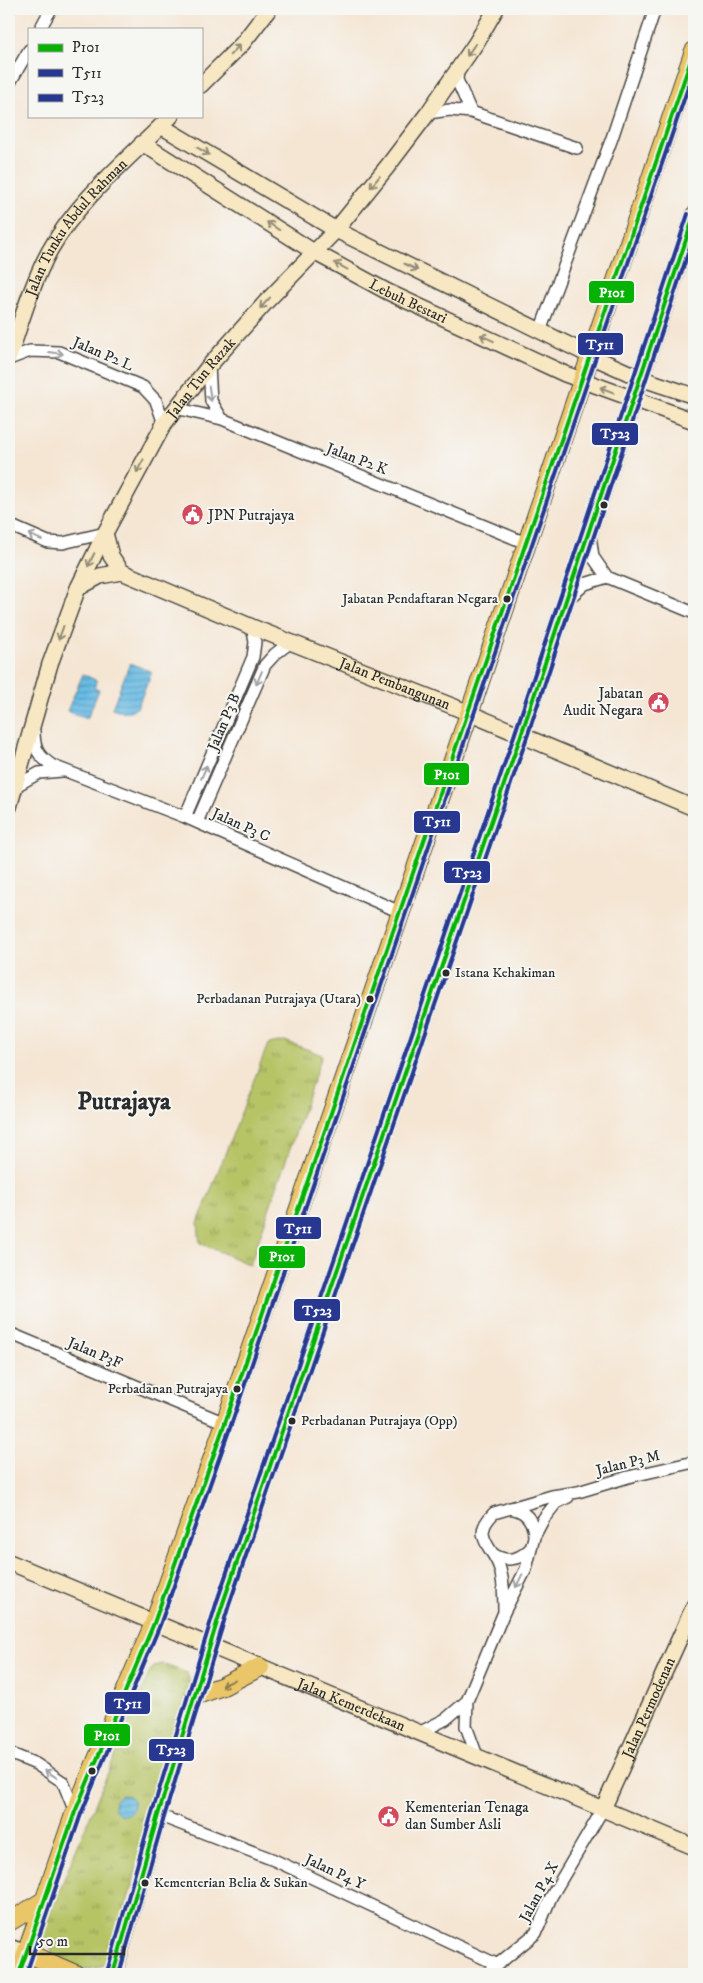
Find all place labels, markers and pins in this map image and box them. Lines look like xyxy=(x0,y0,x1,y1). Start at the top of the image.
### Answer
unlabelled marker xyxy=(599,500,609,510)
public building icon: JPN Putrajaya xyxy=(180,503,204,527)
place label: JPN Putrajaya xyxy=(206,506,295,525)
place label: Jabatan Pendaftaran Negara xyxy=(340,590,498,608)
marker: Jabatan Pendaftaran Negara xyxy=(502,594,512,604)
place label: Jabatan Audit Negara xyxy=(563,684,644,720)
public building icon: Jabatan Audit Negara xyxy=(647,690,671,714)
place label: Istana Kehakiman xyxy=(455,964,556,982)
marker: Istana Kehakiman xyxy=(441,968,451,978)
place label: Perbadanan Putrajaya (Utara) xyxy=(196,990,361,1008)
marker: Perbadanan Putrajaya (Utara) xyxy=(365,994,375,1004)
place label: Perbadanan Putrajaya xyxy=(108,1380,228,1398)
marker: Perbadanan Putrajaya xyxy=(232,1384,242,1394)
place label: Perbadanan Putrajaya (Opp) xyxy=(301,1412,458,1430)
marker: Perbadanan Putrajaya (Opp) xyxy=(287,1416,297,1426)
unlabelled marker xyxy=(87,1766,97,1776)
place label: Kementerian Tenaga dan Sumber Asli xyxy=(405,1798,529,1834)
public building icon: Kementerian Tenaga dan Sumber Asli xyxy=(377,1804,401,1828)
place label: Kementerian Belia & Sukan xyxy=(154,1874,309,1892)
marker: Kementerian Belia & Sukan xyxy=(140,1878,150,1888)

